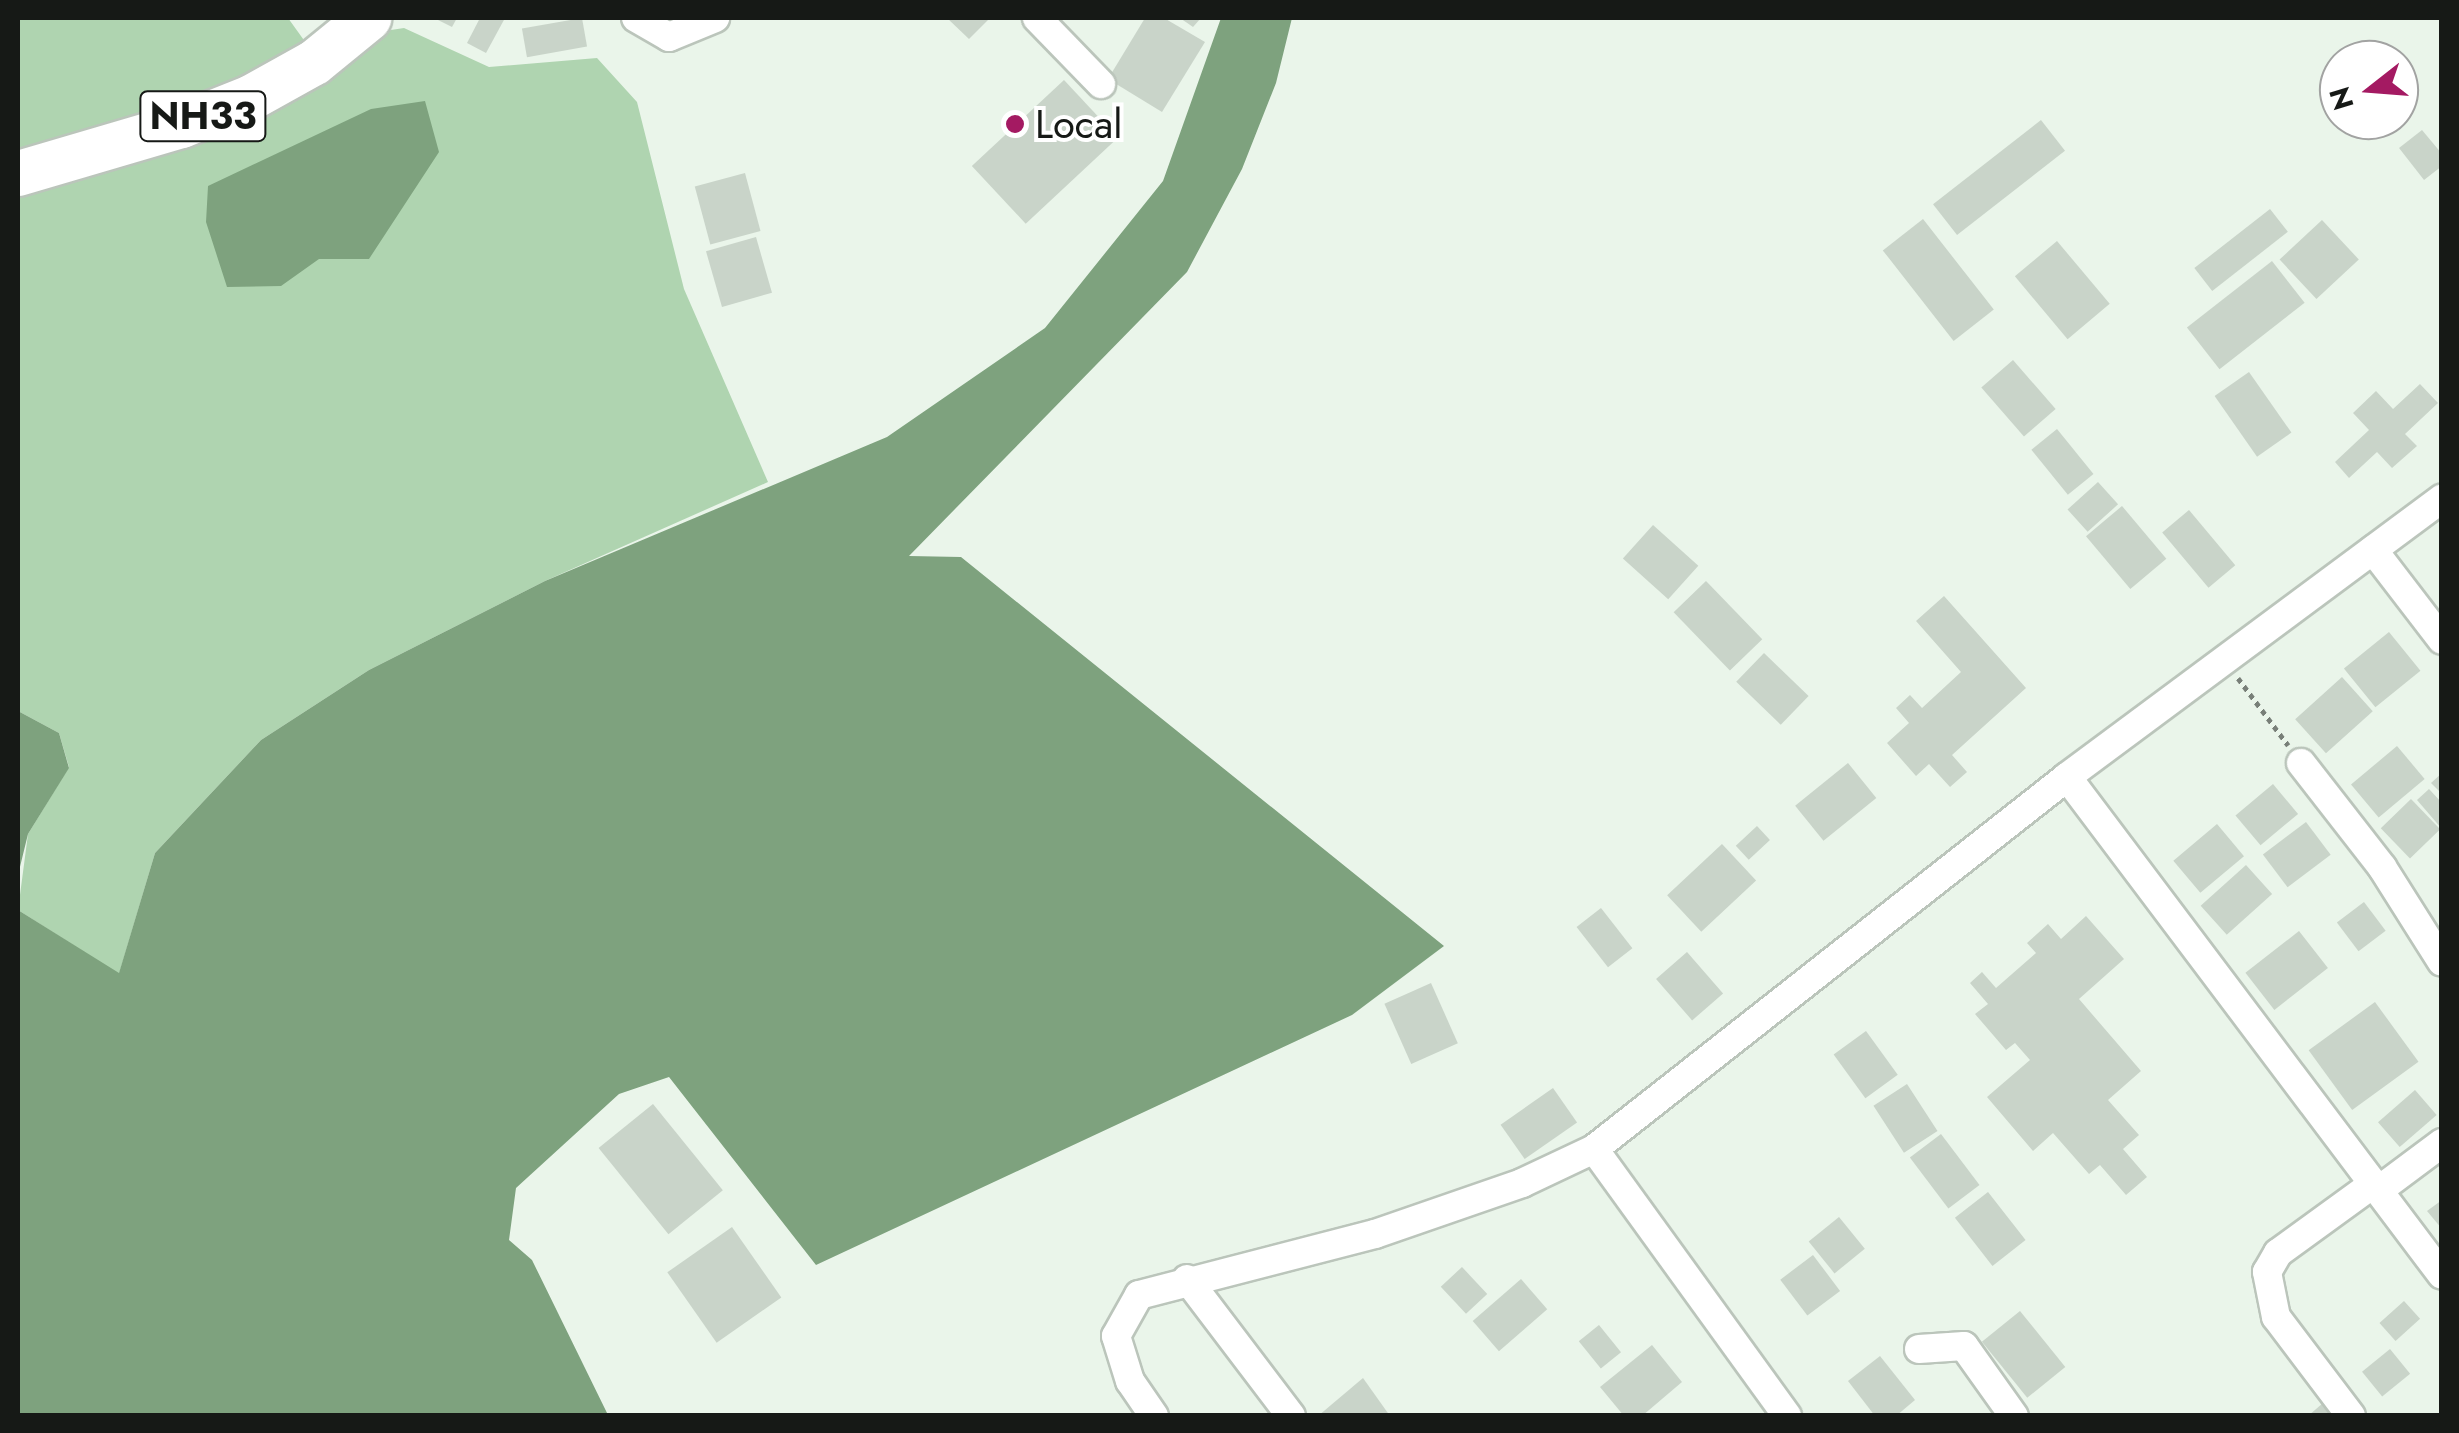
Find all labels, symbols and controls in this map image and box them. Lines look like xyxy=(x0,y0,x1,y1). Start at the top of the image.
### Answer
north arrow xyxy=(2319,40,2419,140)
text: N xyxy=(2319,82,2365,115)
road number: NH33 xyxy=(138,83,268,149)
place label: Local xyxy=(1035,100,1122,148)
marker: Local xyxy=(1004,113,1026,135)

